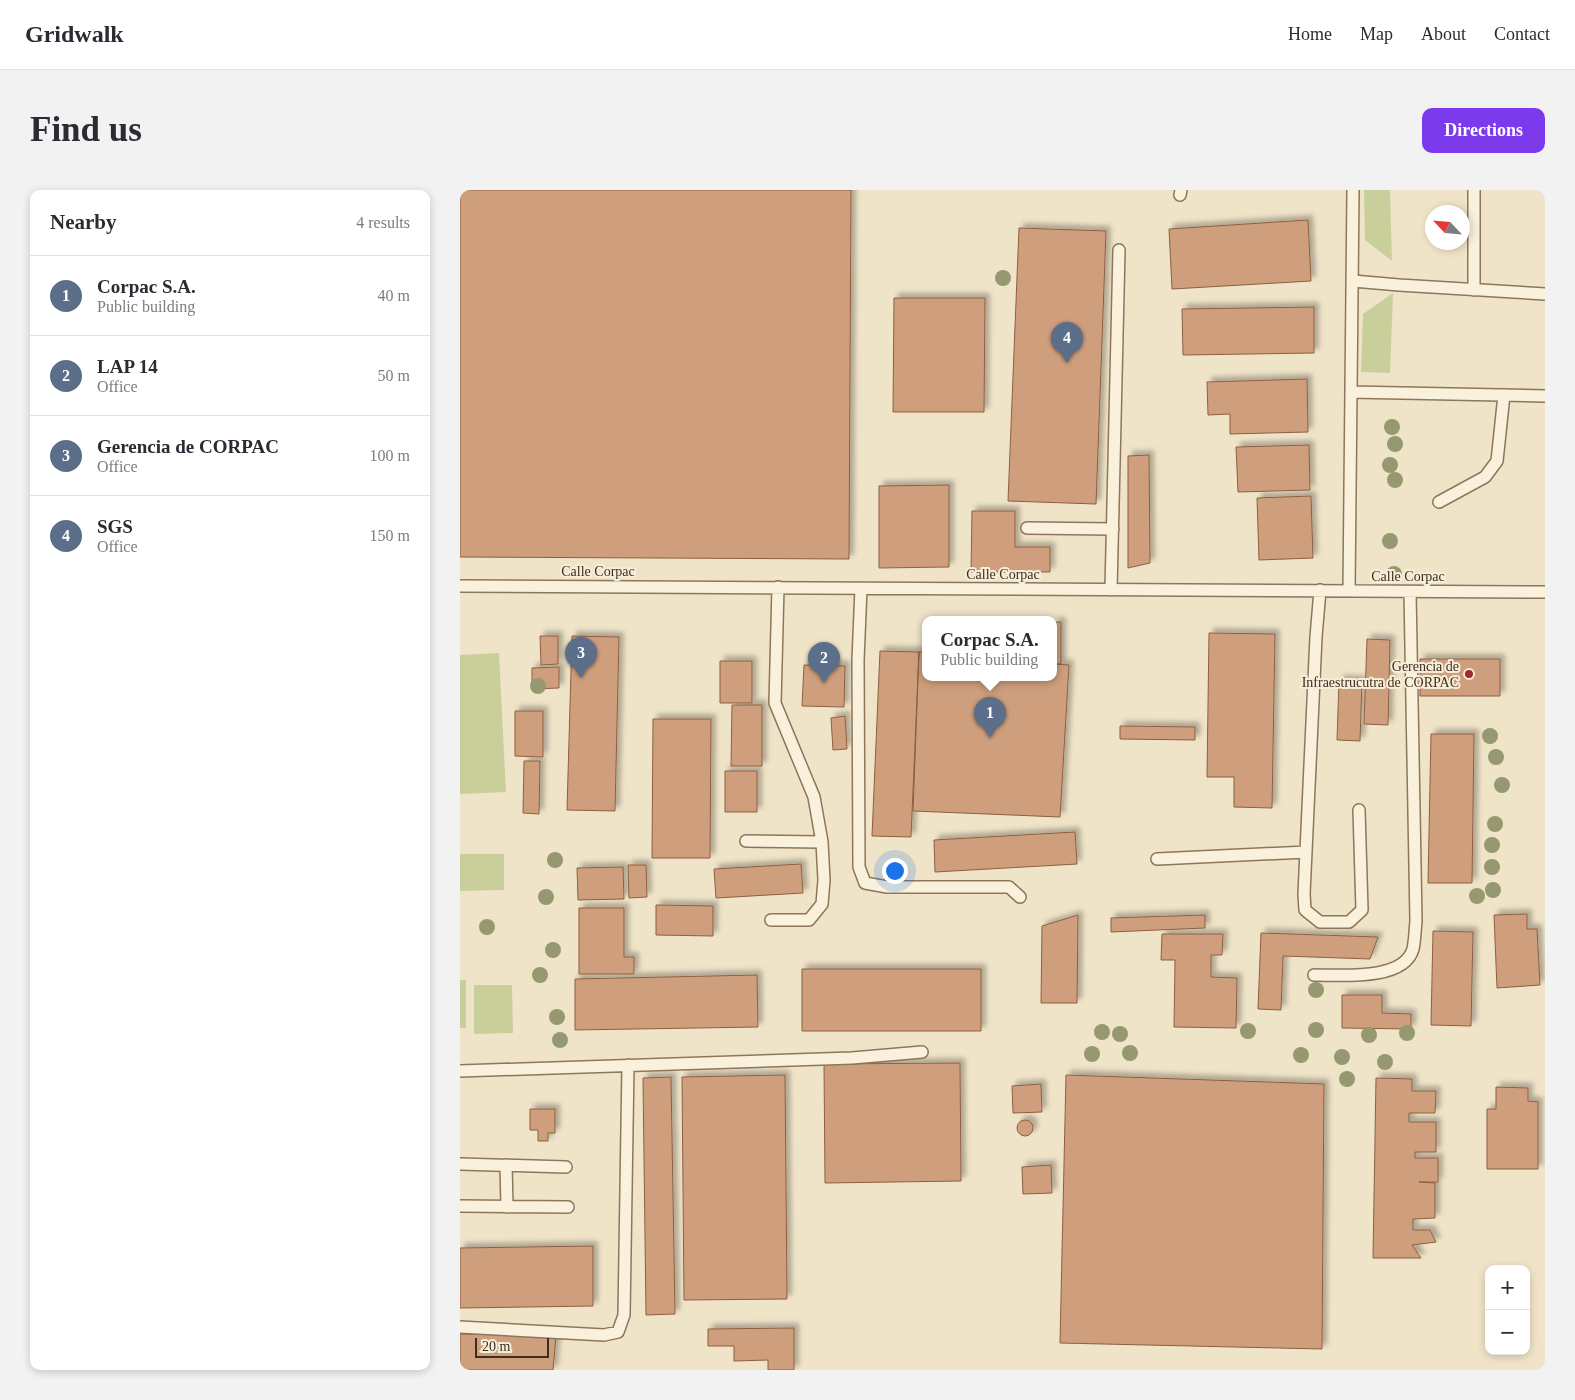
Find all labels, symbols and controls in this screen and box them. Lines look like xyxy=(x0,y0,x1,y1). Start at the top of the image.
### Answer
text: Gridwalk xyxy=(25,21,124,47)
text: Home xyxy=(1288,24,1332,44)
text: Map xyxy=(1360,24,1393,44)
text: About xyxy=(1421,24,1466,44)
text: Contact xyxy=(1494,24,1550,44)
button: Directions xyxy=(1422,108,1545,153)
text: Find us xyxy=(30,110,142,149)
north arrow xyxy=(1425,205,1470,250)
text: Nearby xyxy=(50,210,117,234)
text: 4 results xyxy=(356,214,410,231)
text: Corpac S.A. xyxy=(97,276,196,297)
text: 1 xyxy=(62,287,70,304)
text: 40 m xyxy=(378,287,410,304)
text: Public building xyxy=(97,298,195,315)
pin: 4 xyxy=(1051,322,1083,363)
text: LAP 14 xyxy=(97,356,158,377)
text: 2 xyxy=(62,367,70,384)
text: 50 m xyxy=(378,367,410,384)
text: Office xyxy=(97,378,138,395)
text: Gerencia de CORPAC xyxy=(97,436,279,457)
text: 3 xyxy=(62,447,70,464)
text: 100 m xyxy=(370,447,410,464)
text: Office xyxy=(97,458,138,475)
text: SGS xyxy=(97,516,133,537)
text: 4 xyxy=(62,527,70,544)
text: 150 m xyxy=(370,527,410,544)
text: Office xyxy=(97,538,138,555)
street label: Calle Corpac xyxy=(561,564,635,579)
street label: Calle Corpac xyxy=(966,567,1040,582)
street label: Calle Corpac xyxy=(1371,569,1445,584)
popup xyxy=(922,616,1057,681)
text: Corpac S.A. xyxy=(940,629,1039,650)
pin: 3 xyxy=(565,637,597,678)
pin: 2 xyxy=(808,642,840,683)
text: Public building xyxy=(940,651,1038,668)
place label: Gerencia de Infraestrucutra de CORPAC xyxy=(1302,659,1459,690)
marker: Gerencia de Infraestrucutra de CORPAC xyxy=(1463,668,1475,680)
pin: 1 xyxy=(974,697,1006,738)
your location xyxy=(882,858,908,884)
map controls xyxy=(1485,1265,1530,1355)
button: + xyxy=(1485,1265,1530,1310)
button: − xyxy=(1485,1310,1530,1355)
scale bar xyxy=(475,1335,549,1358)
text: 20 m xyxy=(482,1339,510,1354)

